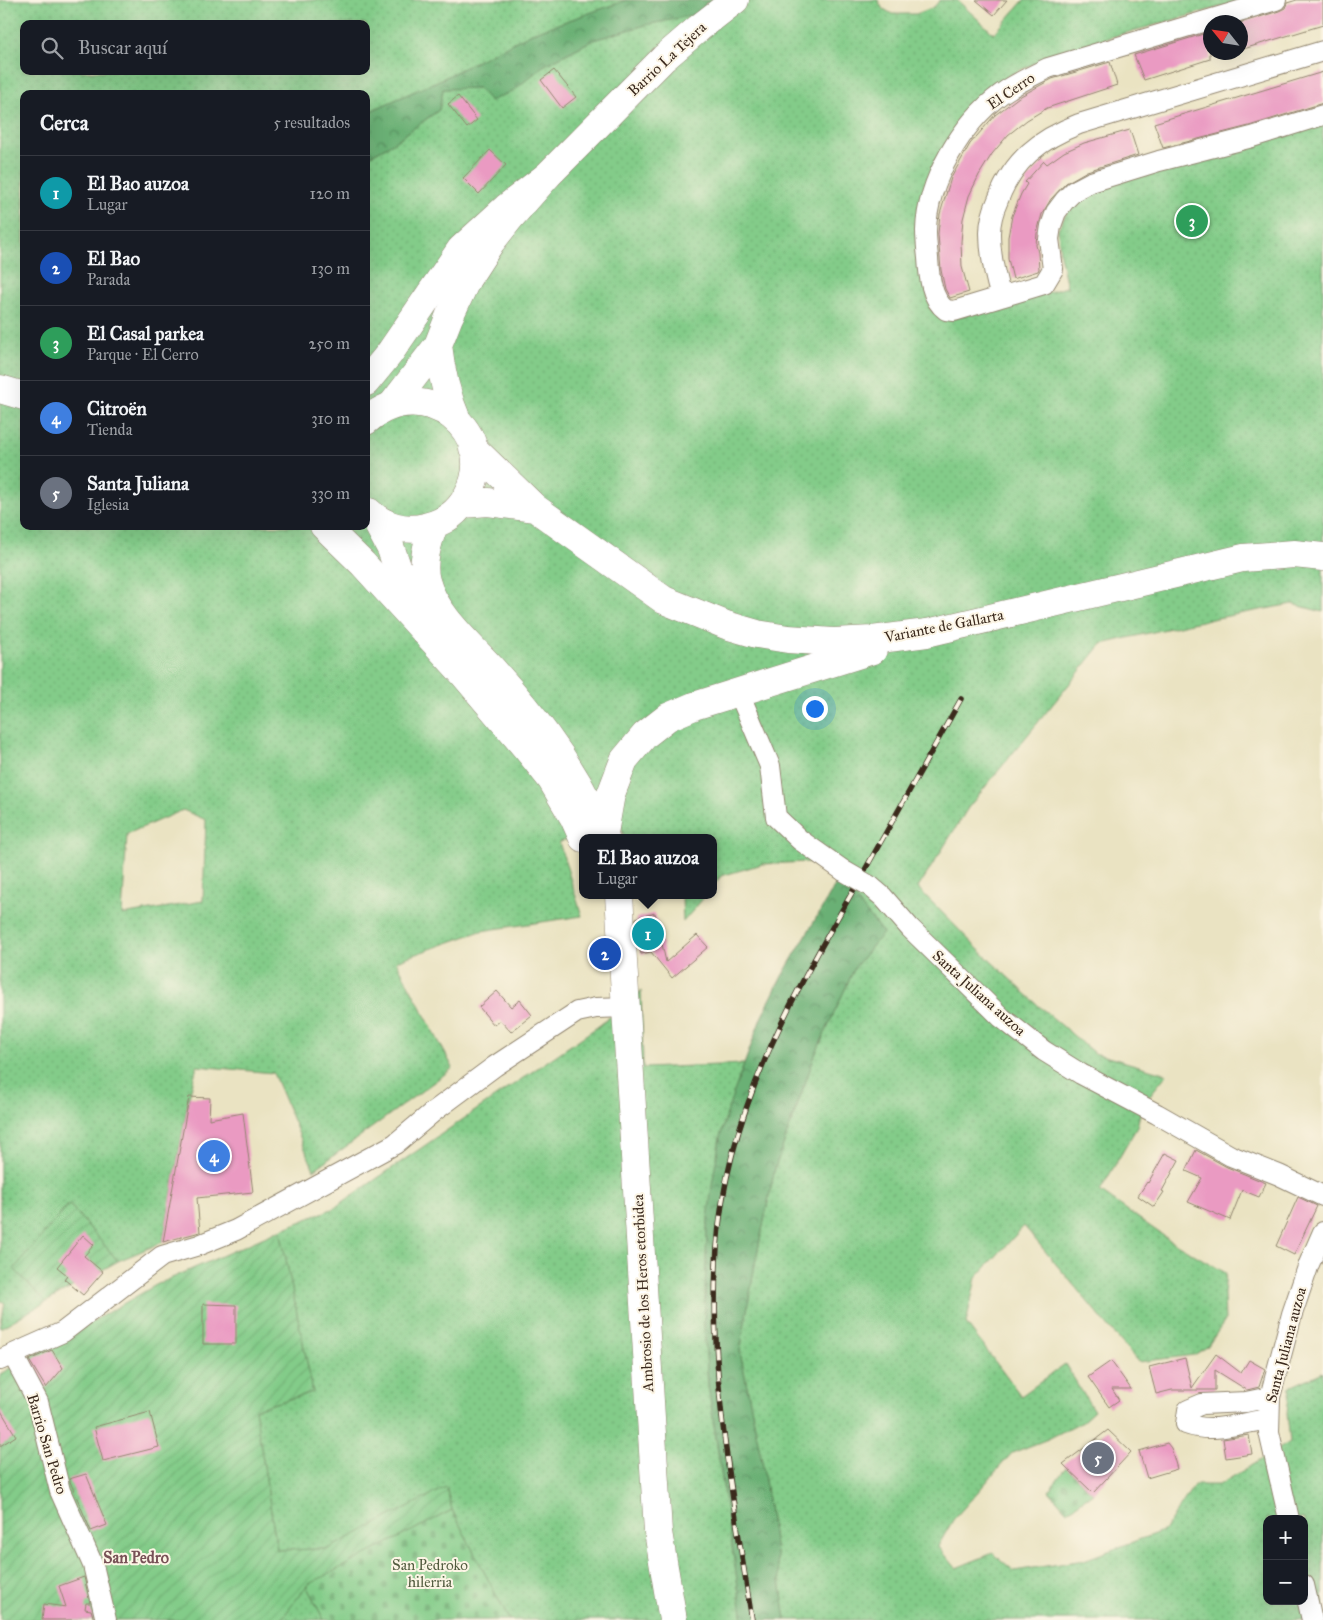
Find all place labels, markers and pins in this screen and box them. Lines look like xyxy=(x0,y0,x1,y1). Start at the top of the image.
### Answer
pin: 3 xyxy=(1176,202,1208,240)
pin: 1 xyxy=(632,915,664,953)
pin: 2 xyxy=(589,935,621,973)
pin: 4 xyxy=(198,1137,230,1175)
pin: 5 xyxy=(1082,1439,1114,1477)

